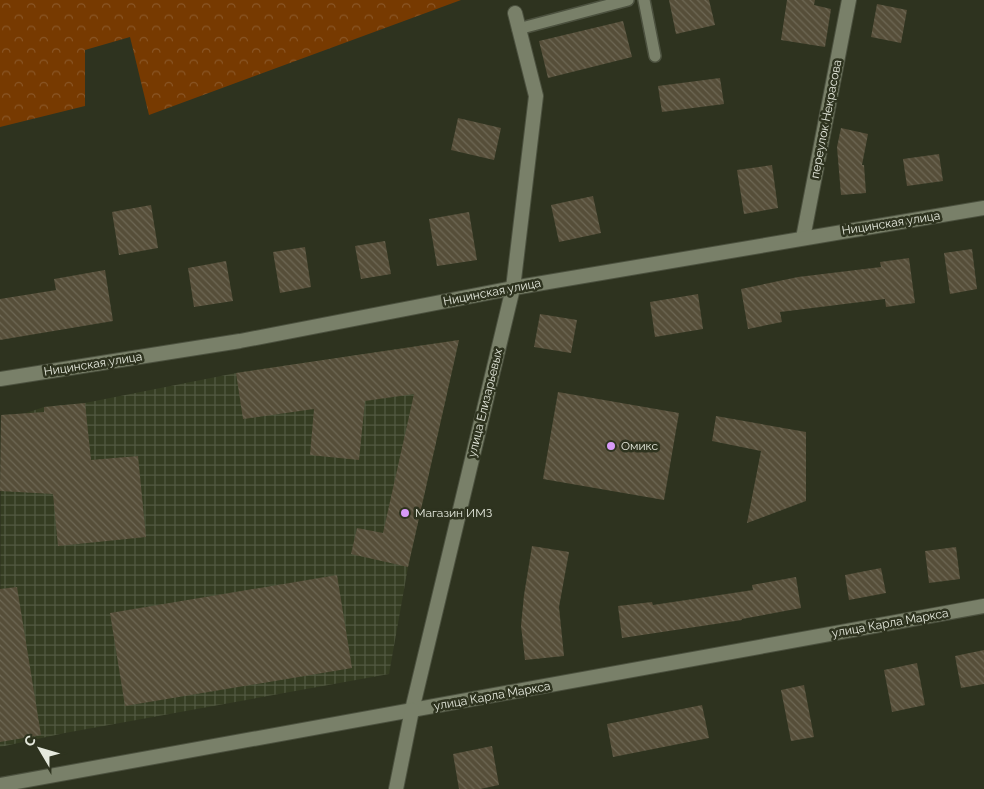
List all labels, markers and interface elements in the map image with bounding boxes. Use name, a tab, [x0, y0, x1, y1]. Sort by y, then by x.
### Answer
street label: переулок Некрасова	[808, 59, 844, 179]
street label: Ницинская улица	[841, 208, 941, 238]
street label: Ницинская улица	[442, 276, 542, 308]
street label: улица Елизарьевых	[465, 347, 505, 459]
street label: Ницинская улица	[43, 349, 143, 379]
place label: Омикс	[621, 439, 658, 453]
marker: Омикс	[605, 440, 617, 452]
place label: Магазин ИМЗ	[415, 506, 493, 520]
marker: Магазин ИМЗ	[399, 507, 411, 519]
street label: улица Карла Маркса	[830, 606, 950, 640]
street label: улица Карла Маркса	[432, 679, 552, 713]
north arrow	[15, 724, 65, 774]
text: С	[20, 732, 39, 750]

